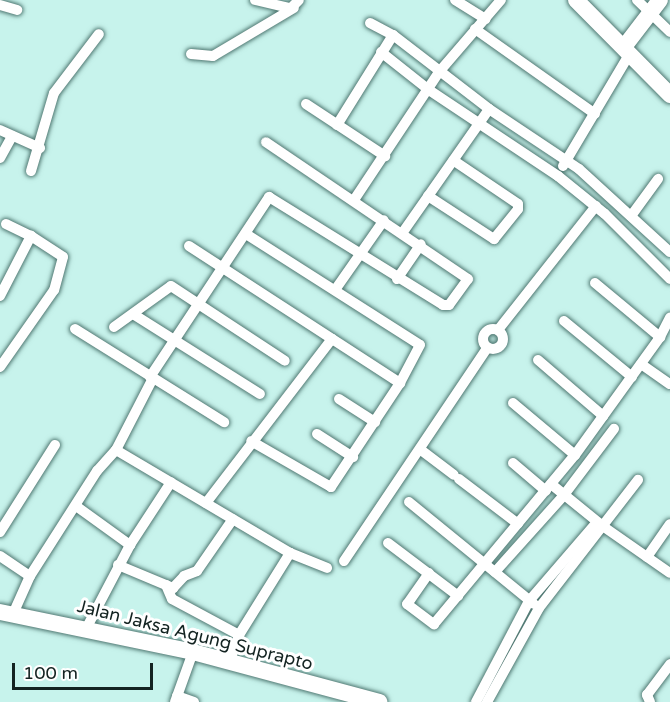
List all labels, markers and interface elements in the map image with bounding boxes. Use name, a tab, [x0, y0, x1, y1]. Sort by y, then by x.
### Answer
street label: Jalan Jaksa Agung Suprapto	[75, 595, 315, 675]
scale bar	[15, 651, 156, 689]
text: 100 m	[23, 662, 78, 684]

